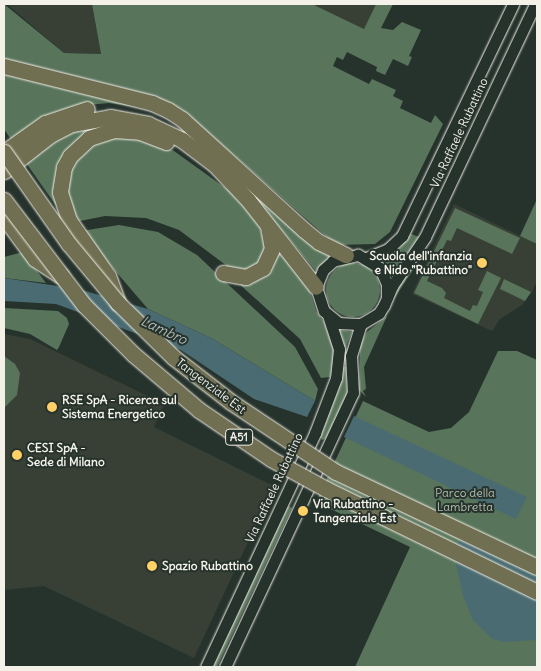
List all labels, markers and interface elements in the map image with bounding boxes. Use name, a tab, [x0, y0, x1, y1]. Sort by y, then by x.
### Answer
street label: Via Raffaele Rubattino	[427, 76, 491, 190]
place label: Scuola dell'infanzia e Nido "Rubattino"	[370, 249, 472, 277]
marker: Scuola dell'infanzia e Nido "Rubattino"	[476, 257, 488, 269]
water label: Lambro	[138, 312, 190, 348]
street label: Tangenziale Est	[173, 355, 249, 417]
place label: RSE SpA - Ricerca sul Sistema Energetico	[62, 393, 177, 421]
marker: RSE SpA - Ricerca sul Sistema Energetico	[46, 401, 58, 413]
road number: A51	[224, 428, 254, 446]
street label: Via Raffaele Rubattino	[242, 431, 306, 545]
place label: CESI SpA - Sede di Milano	[27, 441, 105, 469]
marker: CESI SpA - Sede di Milano	[11, 449, 23, 461]
park label: Parco della Lambretta	[435, 486, 495, 514]
place label: Via Rubattino - Tangenziale Est	[313, 497, 396, 525]
marker: Via Rubattino - Tangenziale Est	[297, 505, 309, 517]
place label: Spazio Rubattino	[162, 559, 253, 573]
marker: Spazio Rubattino	[146, 560, 158, 572]

